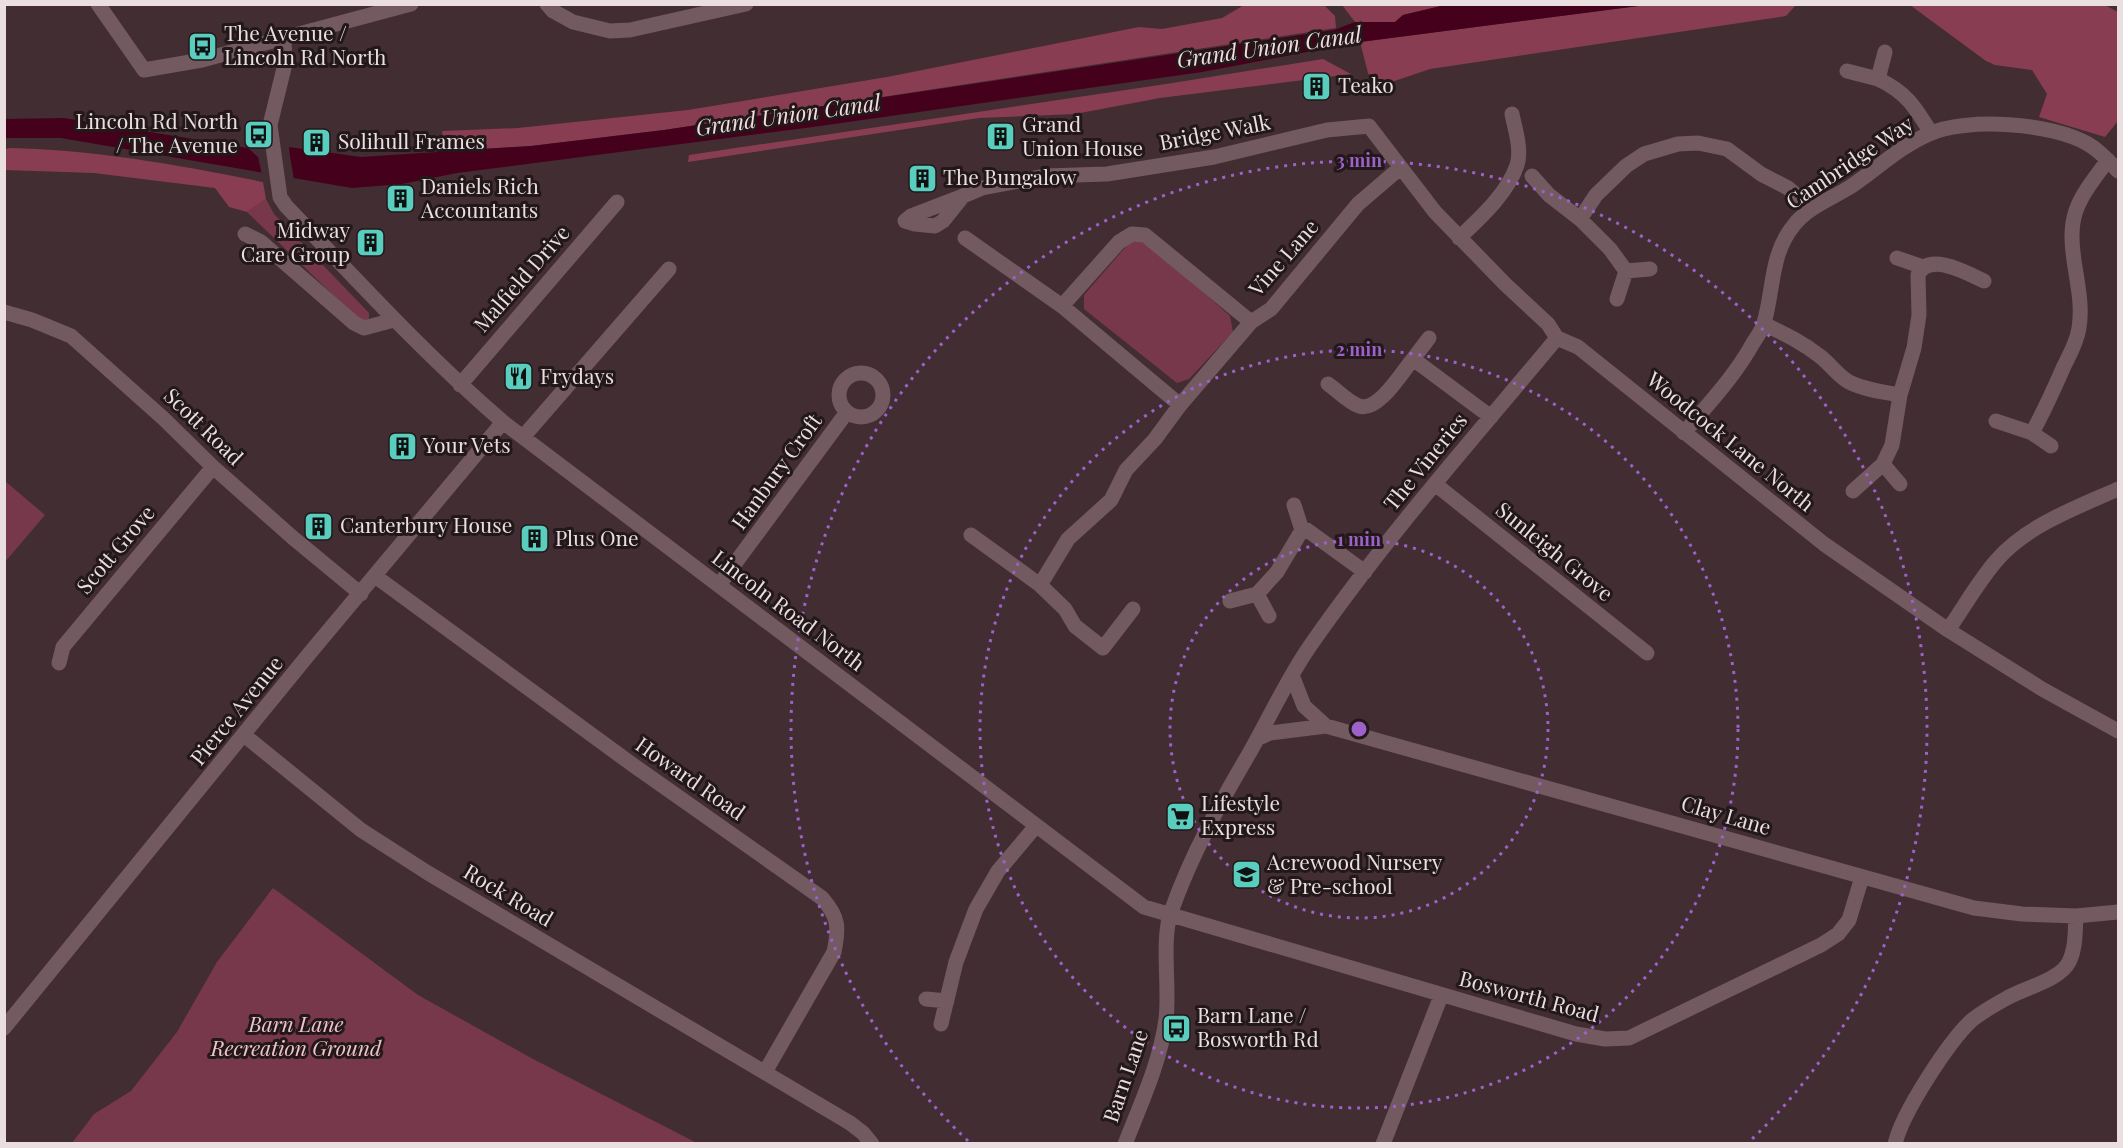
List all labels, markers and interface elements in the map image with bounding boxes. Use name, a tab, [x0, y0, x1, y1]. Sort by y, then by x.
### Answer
place label: The Avenue / Lincoln Rd North	[224, 18, 387, 70]
water label: Grand Union Canal	[1175, 18, 1364, 74]
bus stop icon: The Avenue / Lincoln Rd North	[187, 30, 219, 62]
building icon: Teako	[1301, 70, 1333, 102]
place label: Teako	[1338, 70, 1394, 98]
water label: Grand Union Canal	[694, 86, 883, 142]
place label: Lincoln Rd North / The Avenue	[76, 106, 239, 158]
street label: Bridge Walk	[1157, 106, 1273, 156]
street label: Cambridge Way	[1780, 108, 1918, 214]
place label: Grand Union House	[1022, 109, 1143, 161]
bus stop icon: Lincoln Rd North / The Avenue	[243, 118, 275, 150]
building icon: Grand Union House	[985, 121, 1017, 153]
building icon: Solihull Frames	[301, 126, 333, 158]
place label: Solihull Frames	[338, 126, 485, 154]
text: 3 min	[1336, 148, 1382, 172]
building icon: The Bungalow	[906, 162, 938, 194]
place label: The Bungalow	[943, 162, 1077, 190]
place label: Daniels Rich Accountants	[420, 171, 539, 223]
building icon: Daniels Rich Accountants	[384, 183, 416, 215]
street label: Vine Lane	[1241, 212, 1324, 302]
place label: Midway Care Group	[241, 215, 350, 267]
street label: Malfield Drive	[466, 218, 575, 337]
building icon: Midway Care Group	[355, 227, 387, 259]
text: 2 min	[1336, 337, 1382, 361]
restaurant icon: Frydays	[503, 361, 535, 393]
place label: Frydays	[540, 361, 614, 389]
street label: Woodcock Lane North	[1641, 364, 1821, 517]
street label: Scott Road	[159, 381, 250, 470]
street label: The Vineries	[1376, 406, 1472, 515]
street label: Hanbury Croft	[724, 407, 827, 534]
building icon: Your Vets	[386, 430, 418, 462]
place label: Your Vets	[422, 430, 511, 458]
street label: Sunleigh Grove	[1491, 495, 1620, 606]
street label: Scott Grove	[69, 498, 160, 599]
building icon: Canterbury House	[303, 510, 335, 542]
place label: Canterbury House	[340, 510, 512, 538]
building icon: Plus One	[518, 523, 550, 555]
place label: Plus One	[555, 523, 639, 551]
text: 1 min	[1337, 527, 1381, 551]
street label: Lincoln Road North	[707, 543, 872, 676]
street label: Pierce Avenue	[183, 649, 288, 770]
centre of rings	[1349, 719, 1369, 739]
street label: Howard Road	[631, 729, 751, 825]
place label: Lifestyle Express	[1201, 788, 1280, 840]
street label: Clay Lane	[1678, 788, 1775, 840]
supermarket icon: Lifestyle Express	[1164, 800, 1196, 832]
place label: Acrewood Nursery & Pre-school	[1266, 847, 1443, 899]
street label: Rock Road	[459, 857, 559, 932]
school or university icon: Acrewood Nursery & Pre-school	[1230, 859, 1262, 891]
street label: Bosworth Road	[1457, 963, 1602, 1027]
place label: Barn Lane / Bosworth Rd	[1197, 1000, 1319, 1052]
park label: Barn Lane Recreation Ground	[210, 1009, 382, 1061]
bus stop icon: Barn Lane / Bosworth Rd	[1160, 1012, 1192, 1044]
street label: Barn Lane	[1095, 1025, 1153, 1126]

